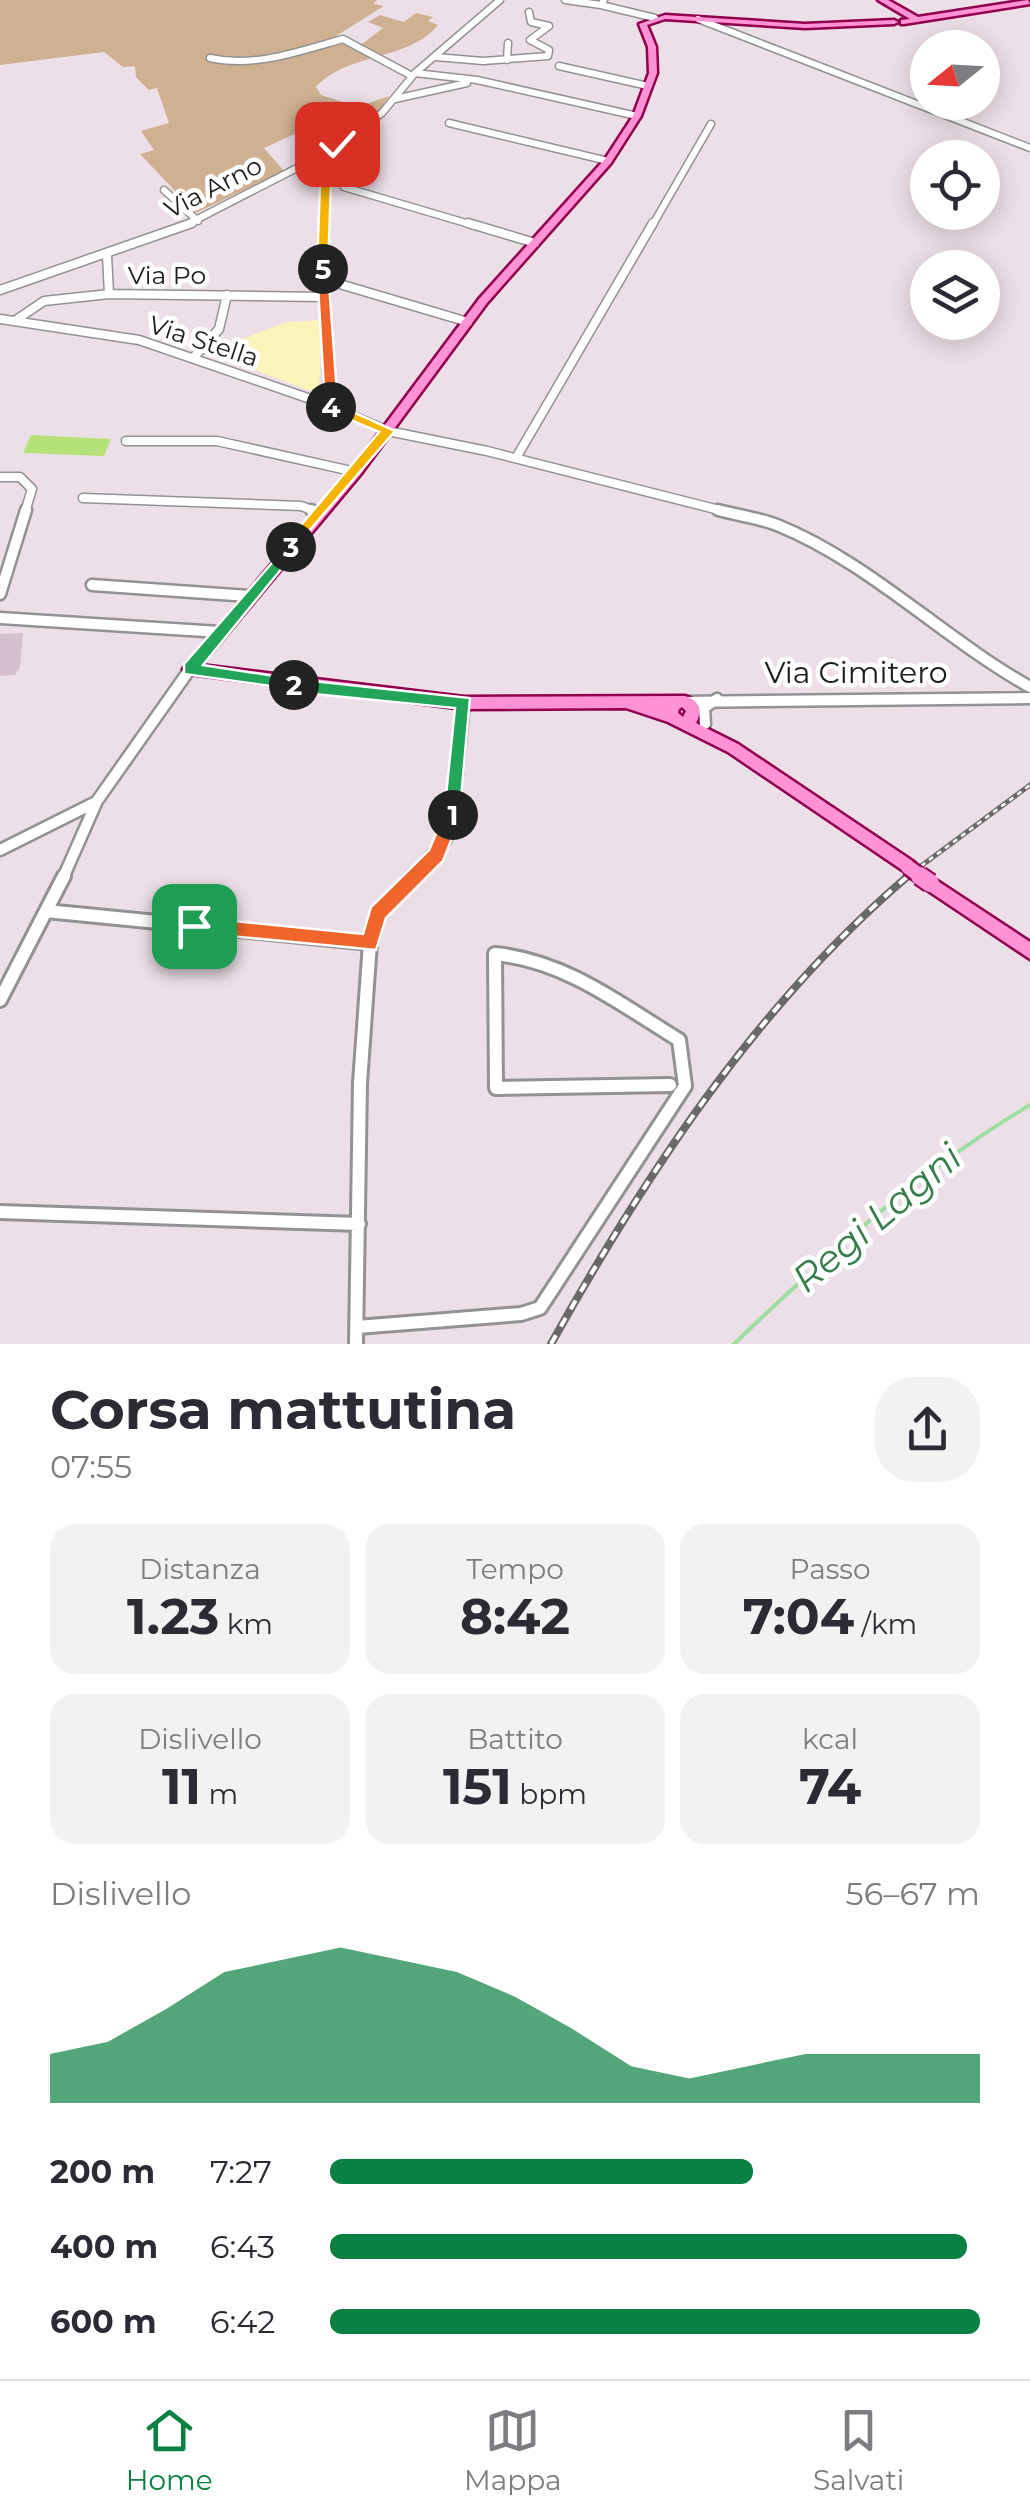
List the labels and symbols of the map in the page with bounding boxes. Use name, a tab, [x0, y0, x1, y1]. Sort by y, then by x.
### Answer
north arrow	[910, 30, 1000, 120]
pin	[295, 102, 380, 187]
street label: Via Arno	[159, 150, 267, 224]
pin: 5	[298, 244, 348, 294]
street label: Via Po	[128, 260, 206, 290]
street label: Via Stella	[145, 309, 263, 373]
pin: 4	[306, 382, 356, 432]
pin: 3	[266, 522, 316, 572]
street label: Via Cimitero	[764, 654, 948, 691]
pin: 2	[269, 660, 319, 710]
pin: 1	[428, 790, 478, 840]
pin	[152, 884, 237, 969]
water label: Regi Lagni	[783, 1133, 971, 1302]

